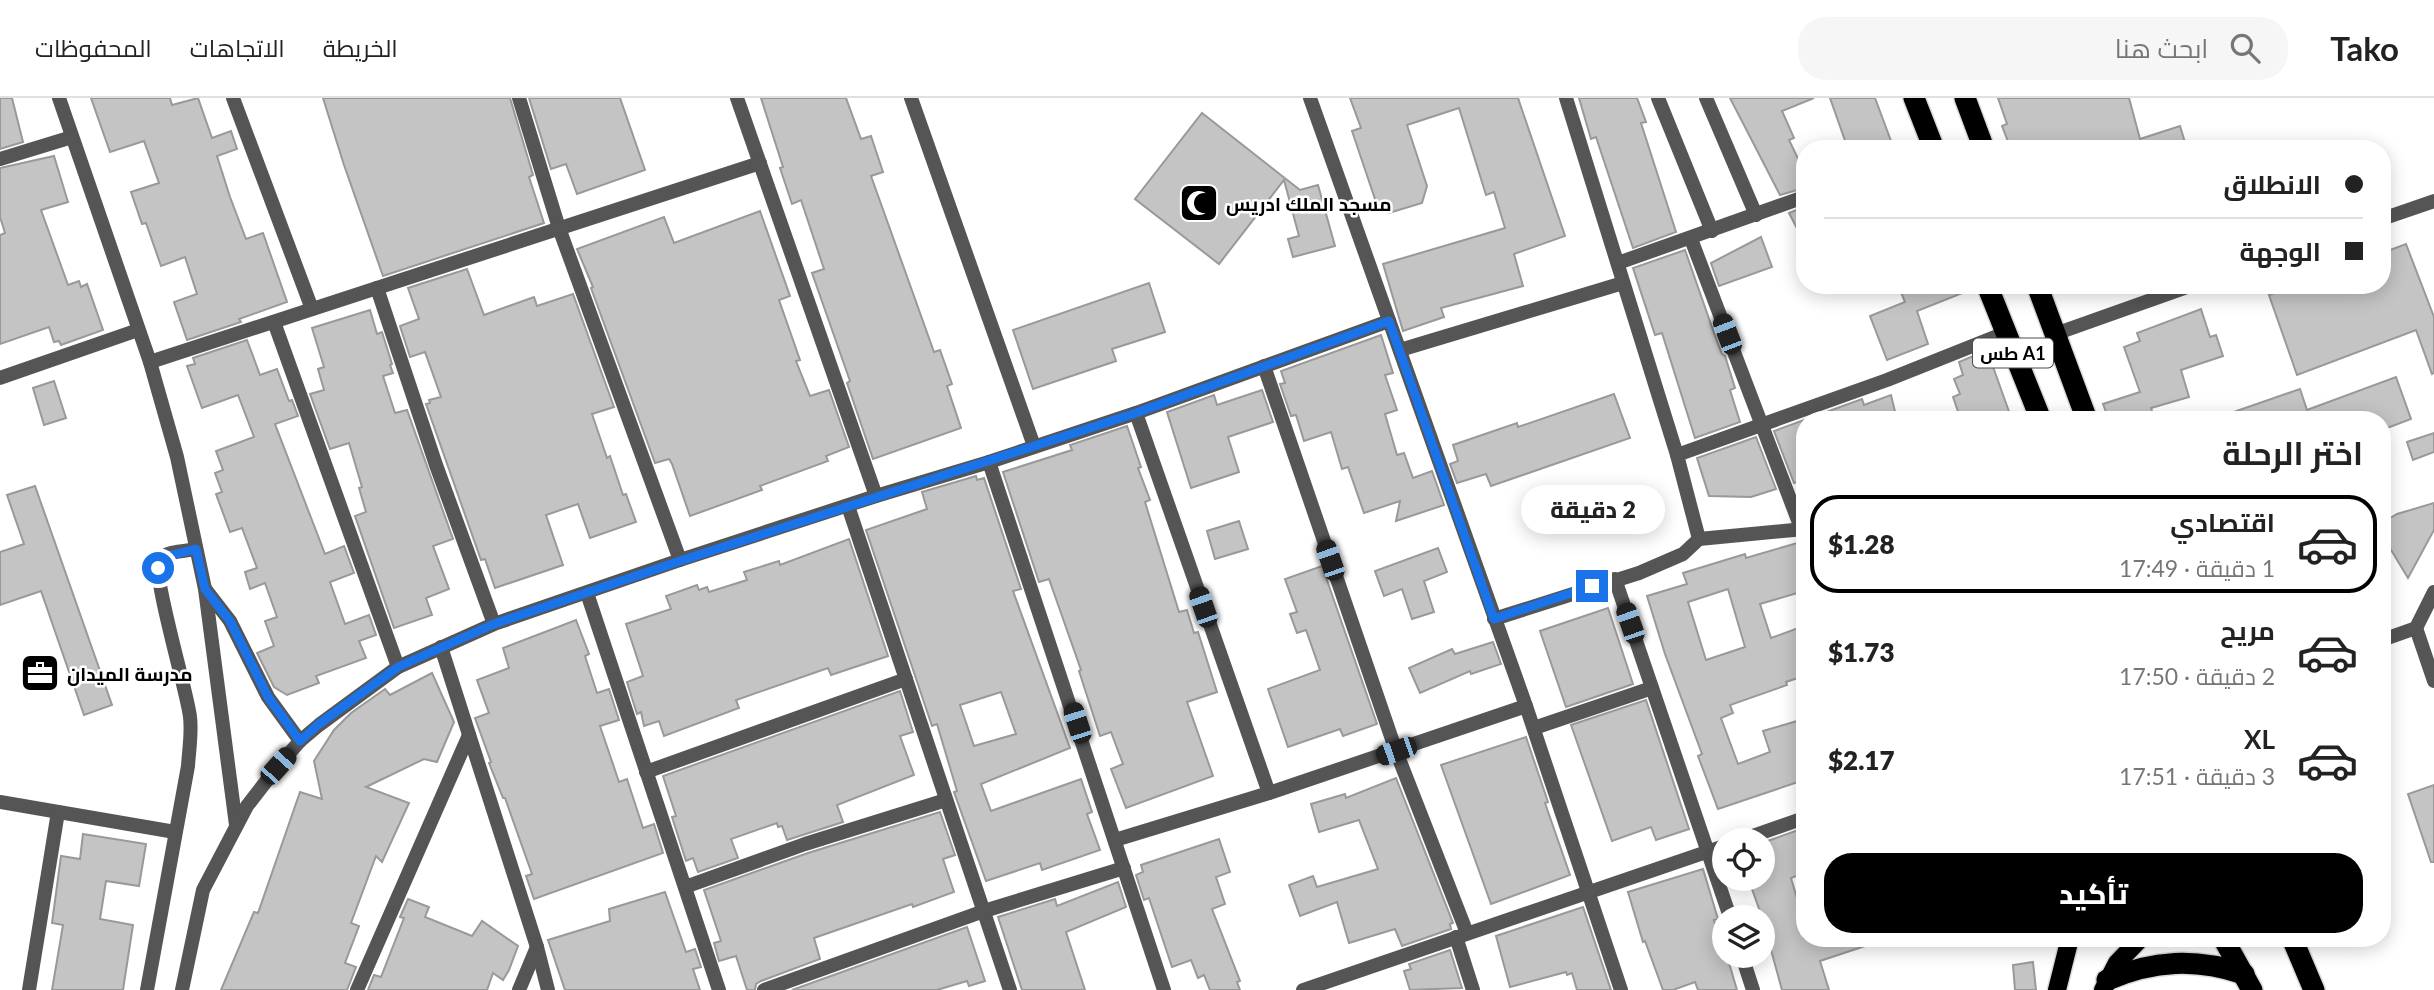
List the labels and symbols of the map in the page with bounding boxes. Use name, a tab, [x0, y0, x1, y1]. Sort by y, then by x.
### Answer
mosque icon: مسجد الملك ادريس	[1178, 182, 1220, 224]
place label: مسجد الملك ادريس	[1226, 192, 1392, 216]
car	[1710, 311, 1745, 357]
road number: طس A1	[1973, 339, 2053, 368]
callout: 2 دقيقة	[1520, 484, 1664, 533]
car	[1314, 537, 1347, 583]
route start	[142, 552, 174, 584]
route end	[1576, 570, 1608, 602]
car	[1187, 584, 1220, 630]
car	[1614, 600, 1647, 646]
office icon: مدرسة الميدان	[19, 652, 61, 694]
place label: مدرسة الميدان	[67, 662, 193, 686]
car	[1061, 700, 1094, 746]
car	[1373, 734, 1420, 768]
car	[257, 743, 300, 789]

